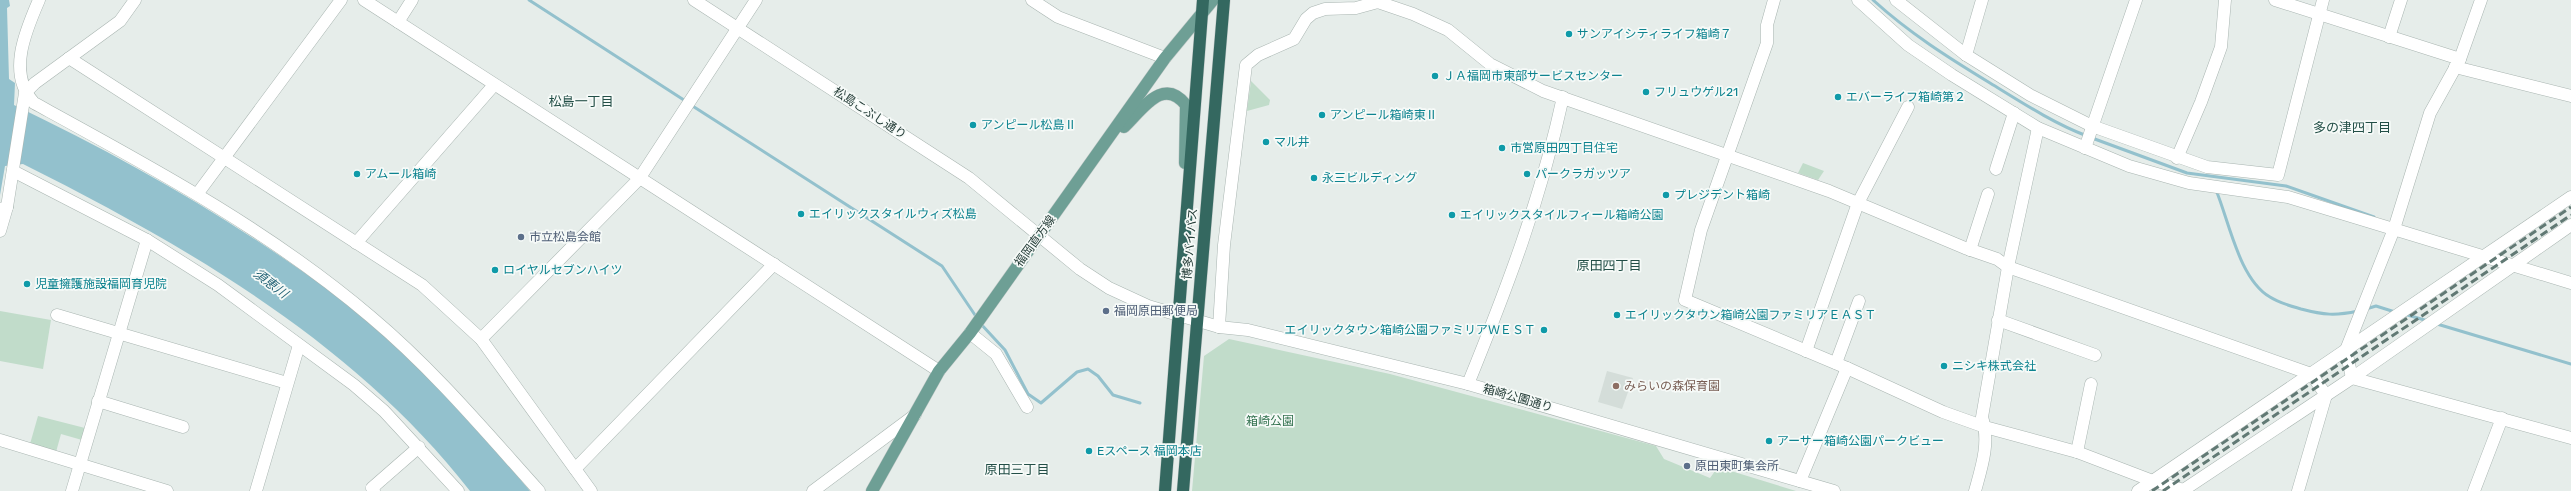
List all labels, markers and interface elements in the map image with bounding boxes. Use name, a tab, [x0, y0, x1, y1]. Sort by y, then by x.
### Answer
place label: サンアイシティライフ箱崎７	[1577, 27, 1732, 41]
marker: サンアイシティライフ箱崎７	[1564, 29, 1574, 39]
place label: ＪＡ福岡市東部サービスセンター	[1443, 69, 1623, 83]
marker: ＪＡ福岡市東部サービスセンター	[1430, 71, 1440, 81]
street label: 松島こぶし通り	[831, 84, 909, 142]
place label: フリュウゲル21	[1654, 85, 1738, 99]
marker: フリュウゲル21	[1641, 87, 1651, 97]
place label: エバーライフ箱崎第２	[1846, 90, 1966, 104]
marker: エバーライフ箱崎第２	[1833, 92, 1843, 102]
district label: 松島一丁目	[548, 94, 614, 109]
place label: アンピール箱崎東Ⅱ	[1330, 108, 1438, 122]
marker: アンピール箱崎東Ⅱ	[1317, 110, 1327, 120]
place label: アンピール松島Ⅱ	[981, 118, 1077, 132]
marker: アンピール松島Ⅱ	[968, 120, 978, 130]
district label: 多の津四丁目	[2313, 120, 2391, 135]
place label: マル井	[1274, 135, 1310, 149]
marker: マル井	[1261, 137, 1271, 147]
place label: 市営原田四丁目住宅	[1510, 141, 1618, 155]
marker: 市営原田四丁目住宅	[1497, 143, 1507, 153]
place label: アムール箱崎	[365, 167, 436, 181]
place label: パークラガッツア	[1535, 167, 1631, 181]
marker: アムール箱崎	[352, 169, 362, 179]
marker: パークラガッツア	[1522, 169, 1532, 179]
place label: 永三ビルディング	[1322, 171, 1417, 185]
marker: 永三ビルディング	[1309, 173, 1319, 183]
place label: プレジデント箱崎	[1674, 188, 1770, 202]
marker: プレジデント箱崎	[1661, 190, 1671, 200]
place label: エイリックスタイルウィズ松島	[809, 207, 977, 221]
street label: 博多バイパス	[1180, 208, 1200, 280]
place label: エイリックスタイルフィール箱崎公園	[1460, 208, 1663, 222]
marker: エイリックスタイルウィズ松島	[796, 209, 806, 219]
marker: エイリックスタイルフィール箱崎公園	[1447, 210, 1457, 220]
street label: 福岡直方線	[1012, 213, 1058, 269]
place label: 市立松島会館	[529, 230, 601, 244]
marker: 市立松島会館	[516, 232, 526, 242]
district label: 原田四丁目	[1576, 258, 1642, 273]
place label: ロイヤルセブンハイツ	[503, 263, 622, 277]
marker: ロイヤルセブンハイツ	[490, 265, 500, 275]
water label: 須恵川	[251, 266, 292, 302]
place label: 児童擁護施設福岡育児院	[35, 277, 167, 291]
marker: 児童擁護施設福岡育児院	[22, 279, 32, 289]
place label: 福岡原田郵便局	[1114, 304, 1198, 318]
marker: 福岡原田郵便局	[1101, 306, 1111, 316]
place label: エイリックタウン箱崎公園ファミリアＥＡＳＴ	[1625, 308, 1877, 322]
marker: エイリックタウン箱崎公園ファミリアＥＡＳＴ	[1612, 310, 1622, 320]
place label: エイリックタウン箱崎公園ファミリアＷＥＳＴ	[1284, 323, 1536, 337]
marker: エイリックタウン箱崎公園ファミリアＷＥＳＴ	[1539, 325, 1549, 335]
place label: ニシキ株式会社	[1952, 359, 2036, 373]
marker: ニシキ株式会社	[1939, 361, 1949, 371]
place label: みらいの森保育園	[1624, 379, 1720, 393]
street label: 箱崎公園通り	[1481, 381, 1555, 415]
marker: みらいの森保育園	[1611, 381, 1621, 391]
park label: 箱崎公園	[1246, 414, 1294, 428]
place label: アーサー箱崎公園パークビュー	[1777, 434, 1944, 448]
marker: アーサー箱崎公園パークビュー	[1764, 436, 1774, 446]
place label: Eスペース 福岡本店	[1097, 444, 1202, 458]
marker: Eスペース 福岡本店	[1084, 446, 1094, 456]
place label: 原田東町集会所	[1695, 459, 1779, 473]
marker: 原田東町集会所	[1682, 461, 1692, 471]
district label: 原田三丁目	[984, 462, 1050, 477]

